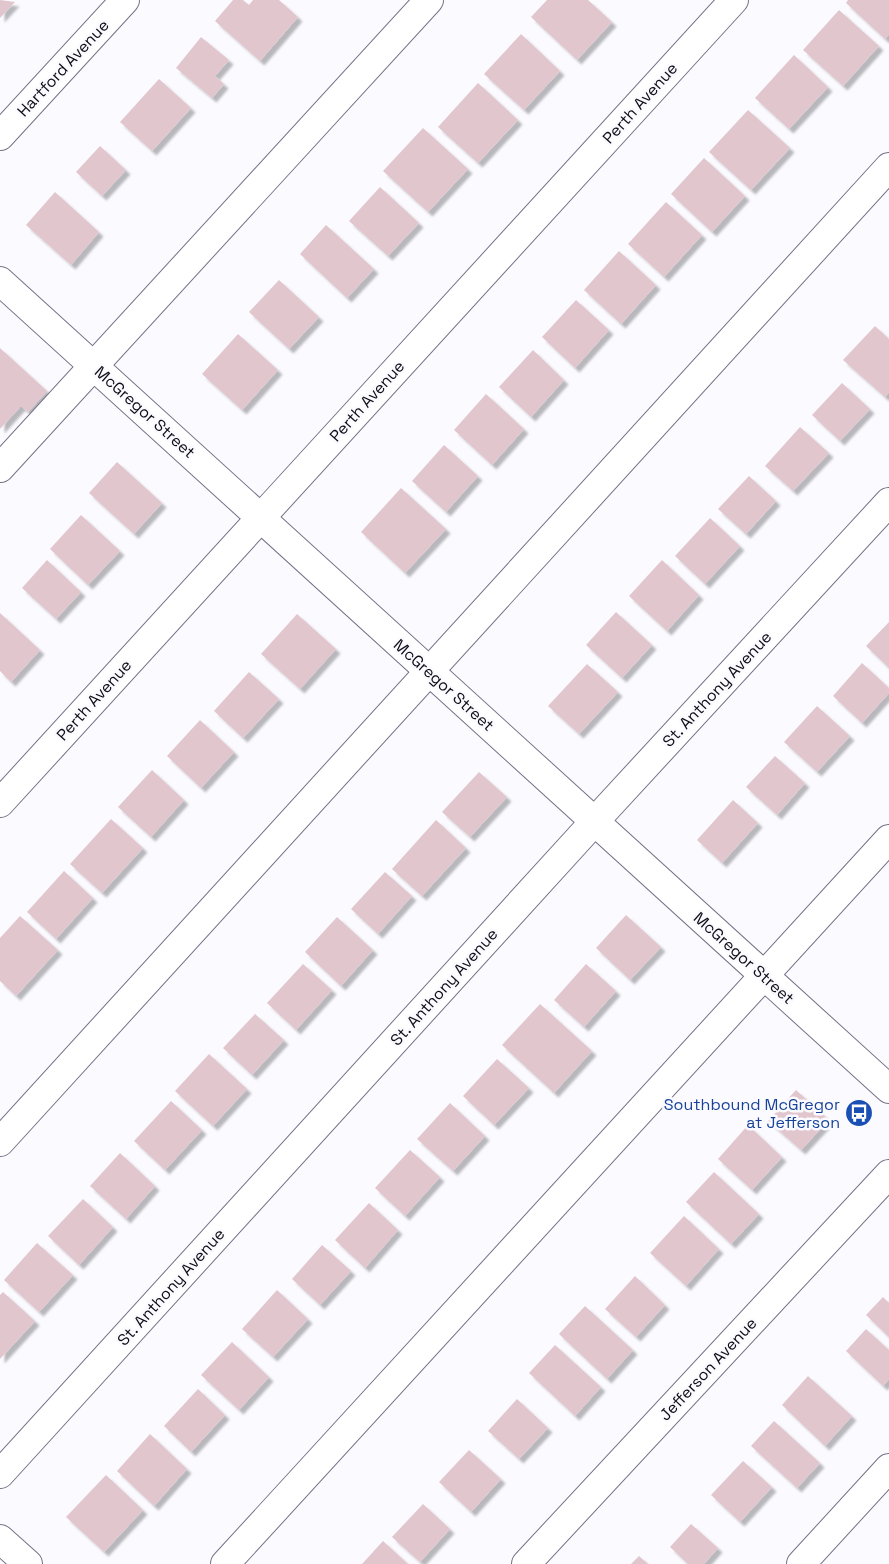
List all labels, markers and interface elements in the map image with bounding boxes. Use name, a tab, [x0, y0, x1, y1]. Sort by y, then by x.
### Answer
street label: Hartford Avenue	[12, 15, 114, 121]
street label: Perth Avenue	[598, 58, 682, 148]
street label: Perth Avenue	[325, 356, 409, 446]
street label: McGregor Street	[90, 361, 200, 463]
street label: St. Anthony Avenue	[658, 627, 776, 751]
street label: McGregor Street	[389, 634, 499, 736]
street label: Perth Avenue	[52, 655, 136, 745]
street label: McGregor Street	[689, 907, 799, 1009]
street label: St. Anthony Avenue	[386, 924, 502, 1050]
place label: Southbound McGregor at Jefferson	[664, 1094, 840, 1133]
bus stop icon: Southbound McGregor at Jefferson	[844, 1098, 874, 1128]
street label: St. Anthony Avenue	[113, 1224, 229, 1350]
street label: Jefferson Avenue	[655, 1313, 761, 1425]

